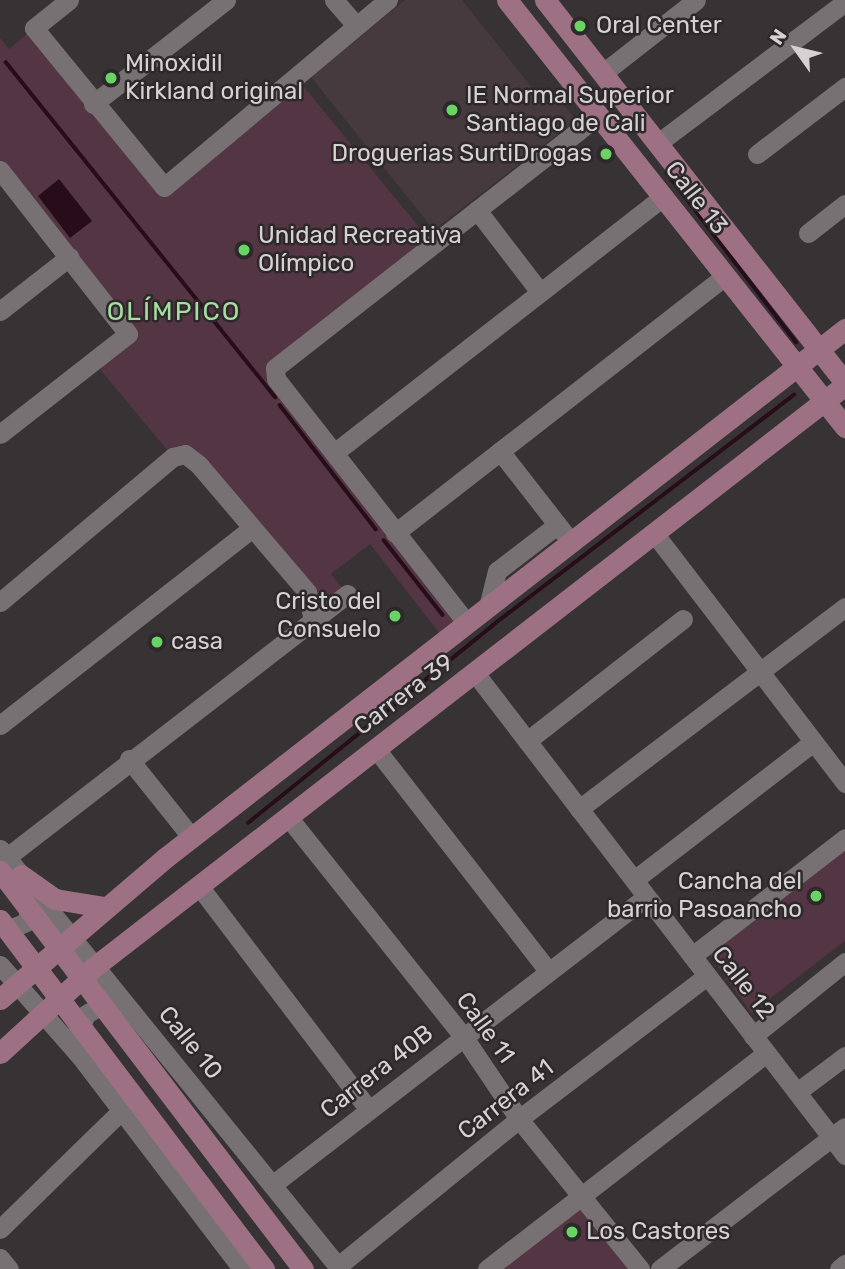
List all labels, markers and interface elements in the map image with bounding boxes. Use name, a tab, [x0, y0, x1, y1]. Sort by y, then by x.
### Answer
place label: Oral Center	[596, 12, 722, 40]
north arrow	[761, 14, 831, 84]
marker: Oral Center	[570, 16, 590, 36]
text: N	[765, 25, 792, 49]
place label: Minoxidil Kirkland original	[125, 50, 303, 106]
marker: Minoxidil Kirkland original	[103, 70, 119, 86]
place label: IE Normal Superior Santiago de Cali	[466, 82, 674, 138]
marker: IE Normal Superior Santiago de Cali	[444, 102, 460, 118]
place label: Droguerias SurtiDrogas	[332, 140, 592, 168]
marker: Droguerias SurtiDrogas	[598, 146, 614, 162]
street label: Calle 13	[659, 156, 733, 240]
place label: Unidad Recreativa Olímpico	[258, 222, 462, 278]
marker: Unidad Recreativa Olímpico	[236, 242, 252, 258]
district label: OLÍMPICO	[108, 296, 240, 328]
place label: Cristo del Consuelo	[275, 588, 381, 644]
marker: Cristo del Consuelo	[387, 608, 403, 624]
place label: casa	[171, 628, 223, 656]
marker: casa	[149, 634, 165, 650]
street label: Carrera 39	[348, 648, 460, 742]
place label: Cancha del barrio Pasoancho	[607, 868, 802, 924]
marker: Cancha del barrio Pasoancho	[808, 888, 824, 904]
street label: Calle 12	[706, 941, 780, 1025]
street label: Calle 11	[450, 987, 520, 1069]
street label: Calle 10	[152, 1001, 228, 1085]
street label: Carrera 40B	[315, 1019, 439, 1125]
street label: Carrera 41	[452, 1054, 560, 1146]
place label: Los Castores	[586, 1218, 730, 1246]
marker: Los Castores	[564, 1224, 580, 1240]

